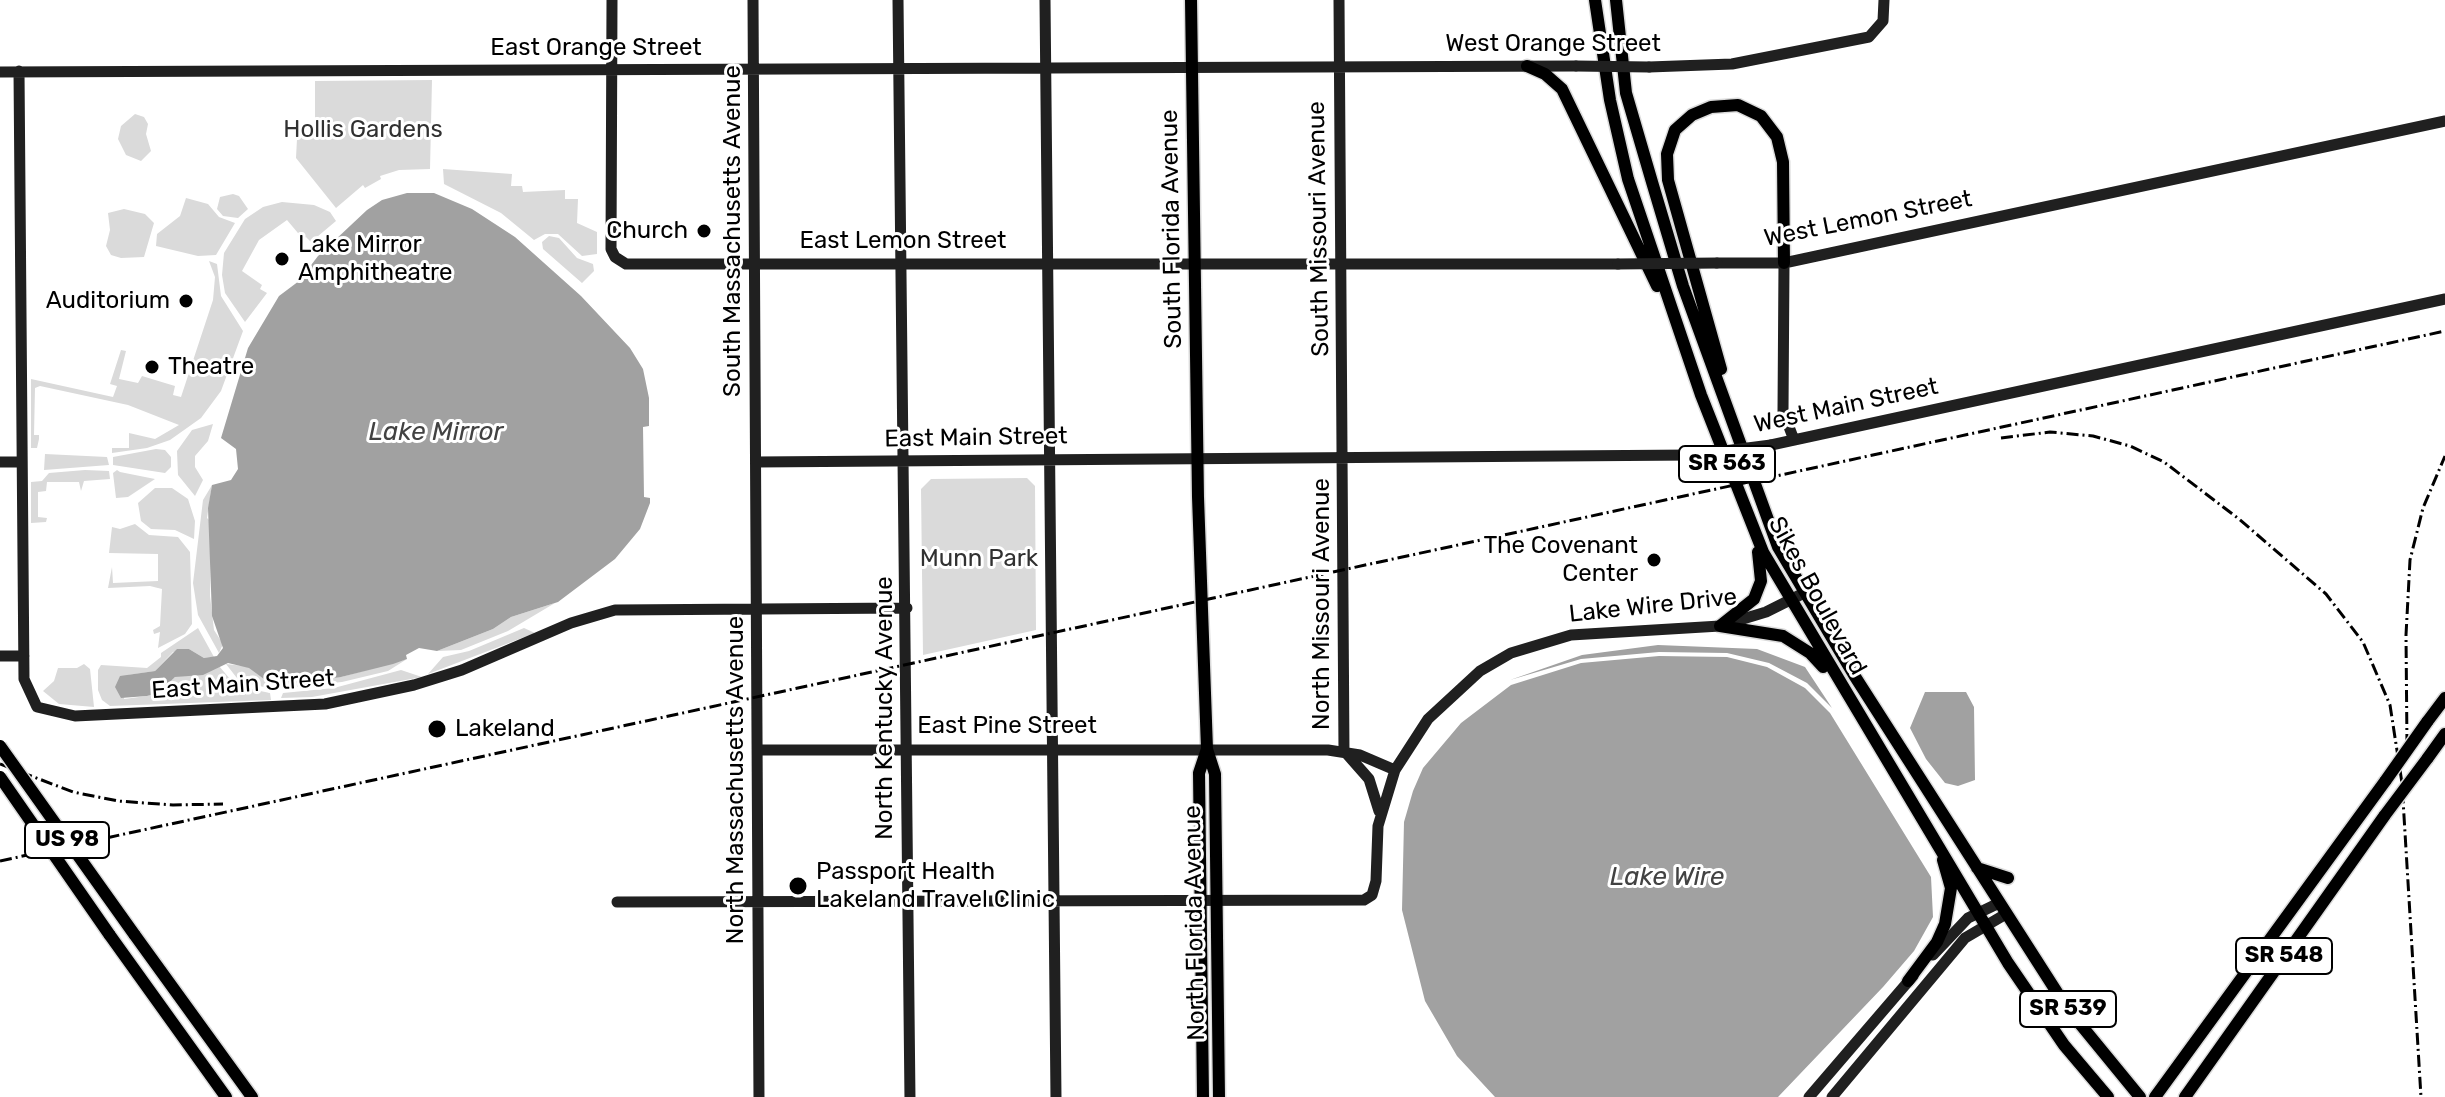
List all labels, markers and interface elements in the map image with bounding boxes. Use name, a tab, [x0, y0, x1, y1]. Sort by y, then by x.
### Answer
street label: West Orange Street	[1445, 30, 1661, 58]
street label: East Orange Street	[490, 34, 702, 62]
street label: South Massachusetts Avenue	[719, 65, 747, 397]
street label: South Missouri Avenue	[1302, 101, 1336, 357]
street label: South Florida Avenue	[1156, 109, 1188, 349]
park label: Hollis Gardens	[283, 116, 443, 144]
street label: West Lemon Street	[1762, 185, 1974, 253]
place label: Church	[606, 217, 688, 245]
marker: Church	[695, 222, 713, 240]
street label: East Lemon Street	[800, 227, 1006, 255]
place label: Lake Mirror Amphitheatre	[298, 231, 452, 287]
marker: Lake Mirror Amphitheatre	[273, 250, 291, 268]
place label: Auditorium	[46, 287, 170, 315]
marker: Auditorium	[177, 292, 195, 310]
place label: Theatre	[168, 353, 254, 381]
marker: Theatre	[143, 358, 161, 376]
street label: West Main Street	[1751, 372, 1941, 440]
water label: Lake Mirror	[369, 416, 503, 448]
street label: East Main Street	[884, 422, 1068, 454]
road number: SR 563	[1679, 446, 1775, 482]
street label: North Missouri Avenue	[1308, 478, 1336, 730]
street label: Sikes Boulevard	[1762, 512, 1872, 680]
place label: The Covenant Center	[1484, 532, 1638, 588]
park label: Munn Park	[920, 545, 1038, 573]
marker: The Covenant Center	[1645, 551, 1663, 569]
street label: North Kentucky Avenue	[871, 576, 899, 840]
street label: Lake Wire Drive	[1568, 583, 1738, 629]
street label: North Massachusetts Avenue	[722, 616, 750, 944]
street label: East Main Street	[151, 664, 335, 706]
street label: East Pine Street	[917, 712, 1097, 740]
place label: Lakeland	[455, 715, 555, 743]
marker: Lakeland	[426, 718, 448, 740]
street label: North Florida Avenue	[1179, 805, 1211, 1041]
road number: US 98	[25, 822, 109, 858]
place label: Passport Health Lakeland Travel Clinic	[816, 858, 1055, 914]
water label: Lake Wire	[1610, 861, 1724, 893]
marker: Passport Health Lakeland Travel Clinic	[787, 875, 809, 897]
road number: SR 548	[2236, 938, 2332, 974]
road number: SR 539	[2020, 991, 2116, 1027]

